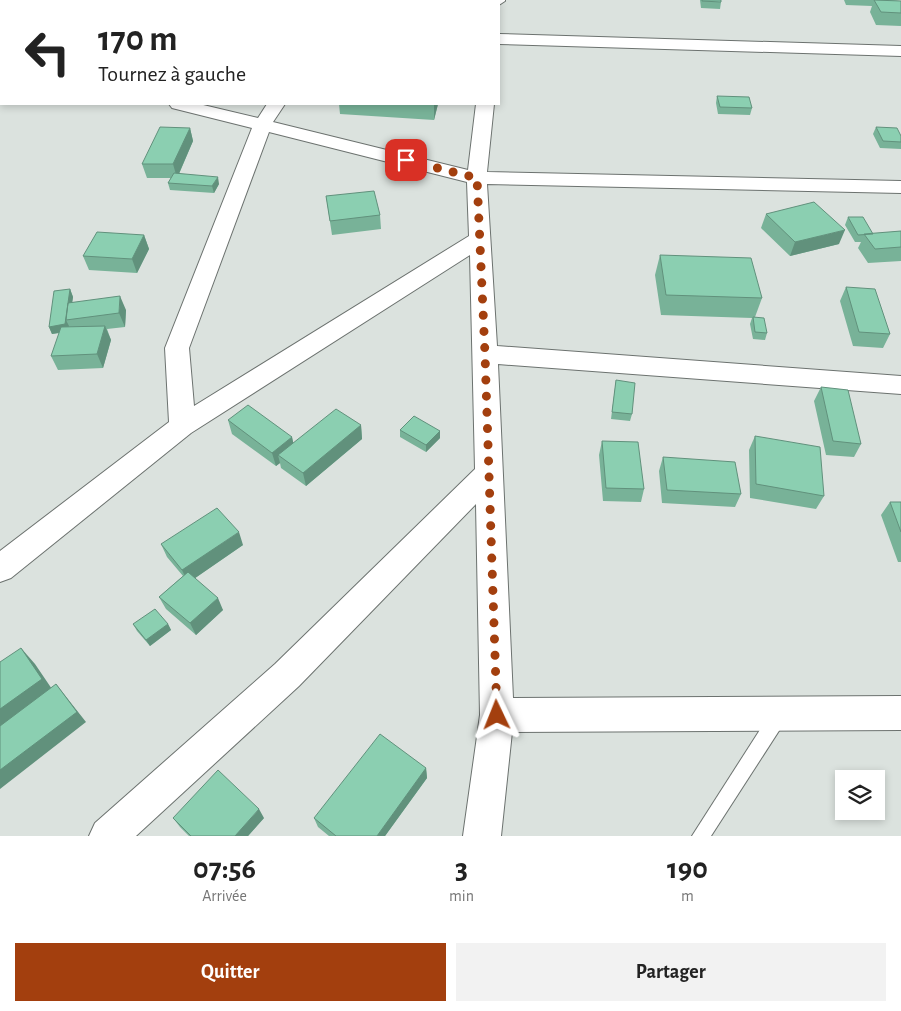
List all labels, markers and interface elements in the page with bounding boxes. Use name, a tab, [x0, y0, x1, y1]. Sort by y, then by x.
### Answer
icon: left	[15, 20, 80, 85]
text: 170 m	[98, 22, 178, 57]
text: Tournez à gauche	[98, 63, 246, 85]
pin	[385, 139, 427, 181]
icon: arrive	[392, 146, 420, 174]
position arrow	[470, 688, 522, 740]
map controls	[835, 770, 885, 820]
button: layers	[835, 770, 885, 820]
text: 07:56	[193, 854, 256, 884]
text: 3	[455, 854, 468, 884]
text: 190	[667, 854, 708, 884]
text: Arrivée	[202, 888, 247, 904]
text: min	[449, 888, 474, 904]
text: m	[681, 888, 694, 904]
button: Quitter	[15, 943, 446, 1001]
button: Partager	[456, 943, 886, 1001]

